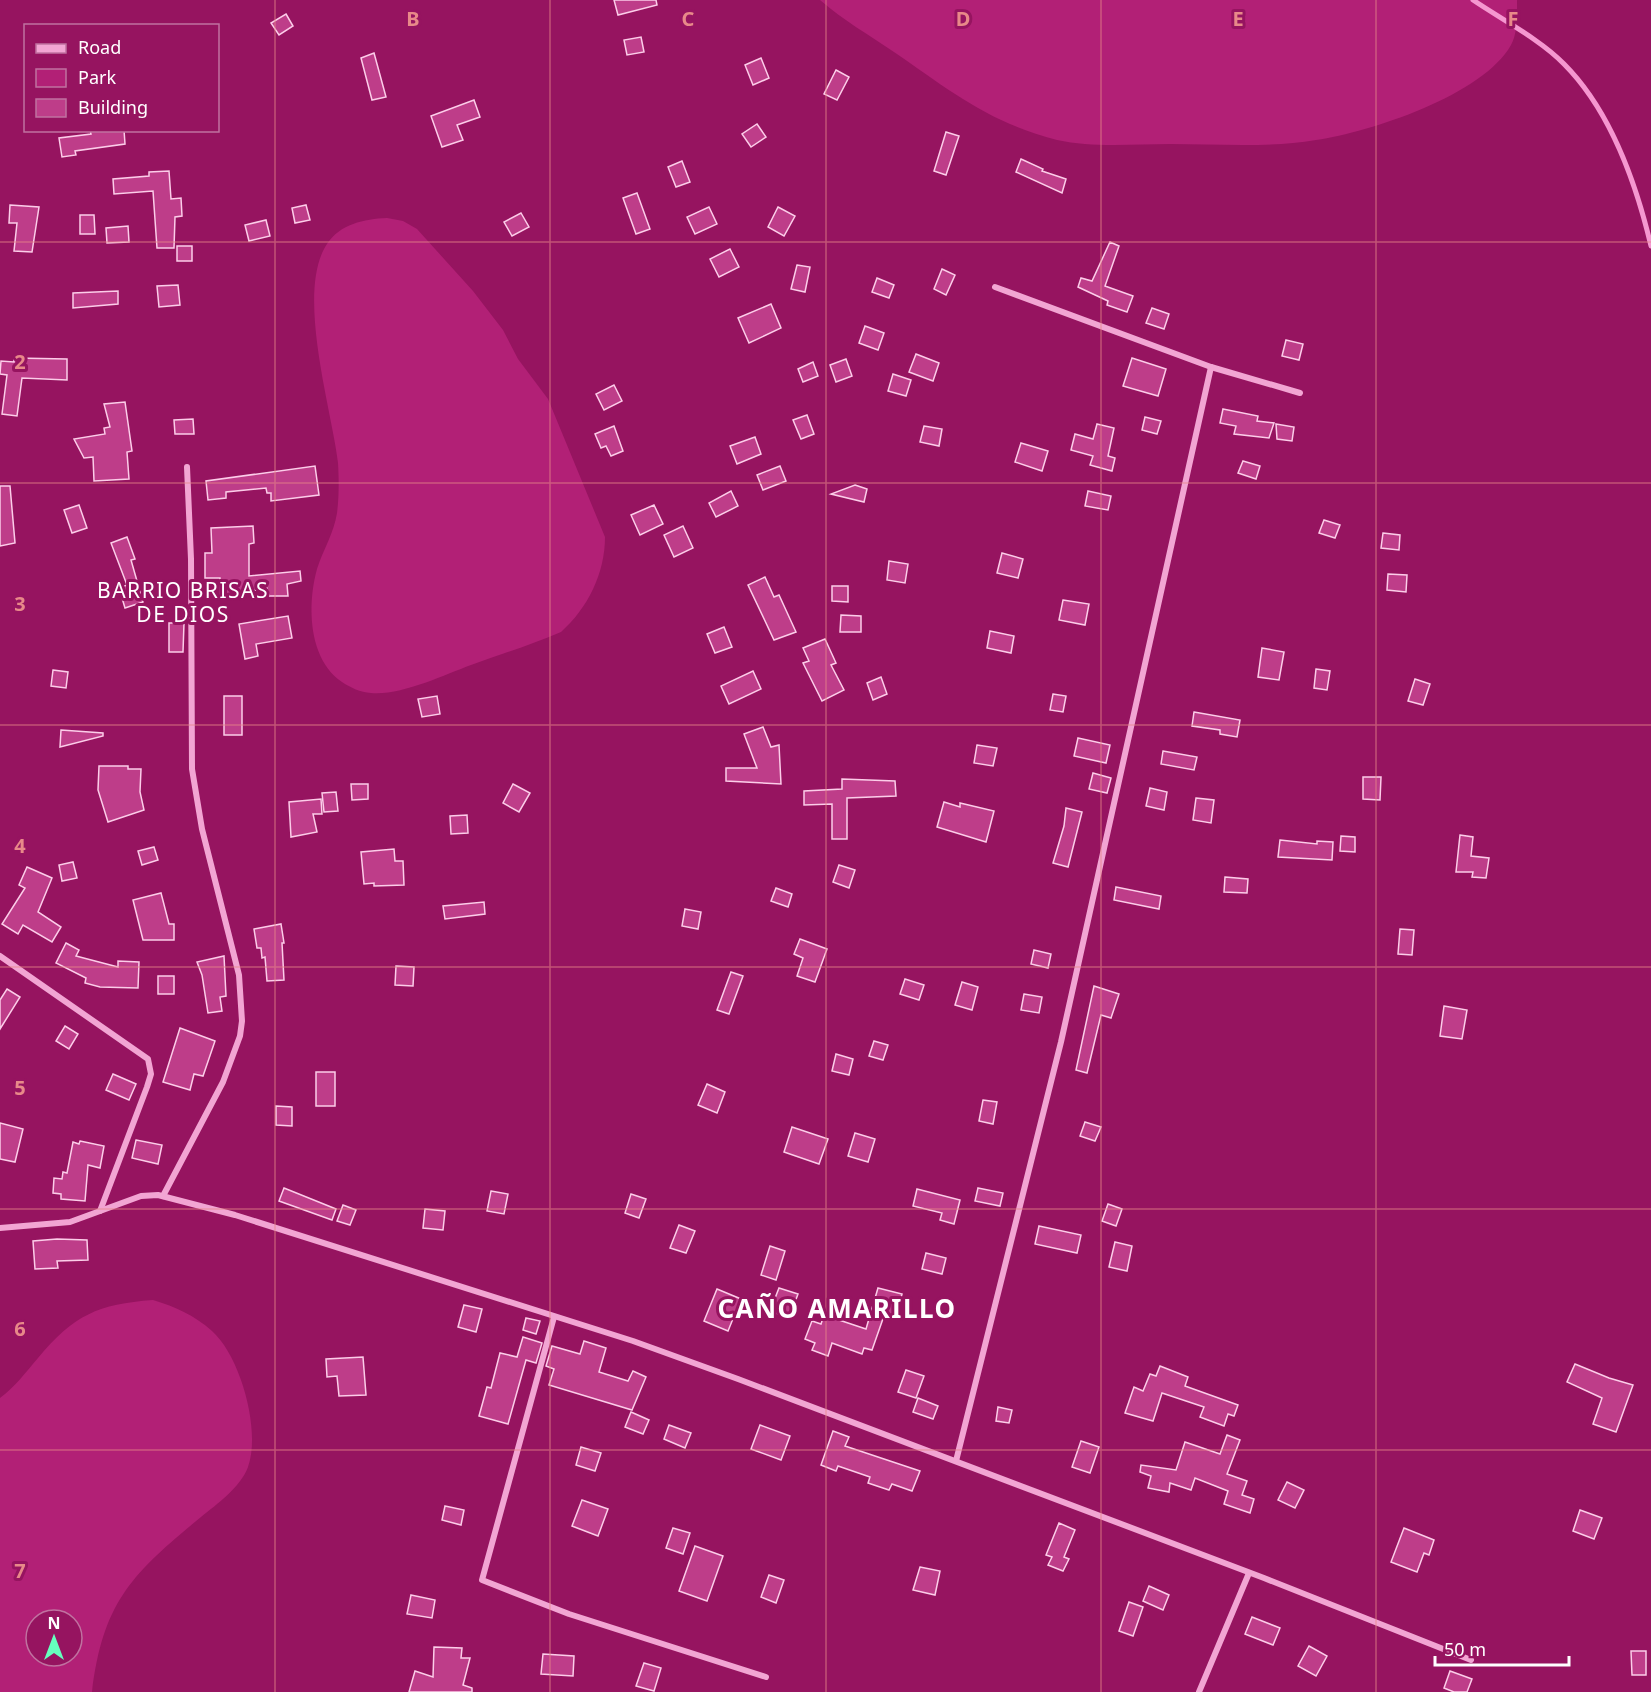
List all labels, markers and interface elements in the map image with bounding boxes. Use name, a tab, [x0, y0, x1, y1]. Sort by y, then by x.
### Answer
text: B	[406, 5, 420, 32]
text: C	[682, 5, 695, 32]
text: D	[956, 5, 970, 32]
text: E	[1232, 5, 1244, 32]
text: F	[1508, 5, 1518, 32]
legend	[24, 24, 219, 132]
text: Road	[78, 35, 121, 59]
text: Park	[78, 65, 116, 89]
text: Building	[78, 95, 148, 119]
text: 2	[14, 348, 26, 375]
district label: BARRIO BRISAS DE DIOS	[97, 576, 269, 628]
text: 3	[14, 590, 26, 617]
text: 4	[14, 832, 26, 859]
text: 5	[14, 1074, 26, 1101]
district label: CAÑO AMARILLO	[717, 1290, 957, 1326]
text: 6	[14, 1315, 26, 1342]
text: 7	[14, 1557, 26, 1584]
north arrow	[24, 1608, 84, 1668]
text: N	[47, 1612, 61, 1634]
scale bar	[1435, 1629, 1568, 1667]
text: 50 m	[1444, 1637, 1486, 1661]

